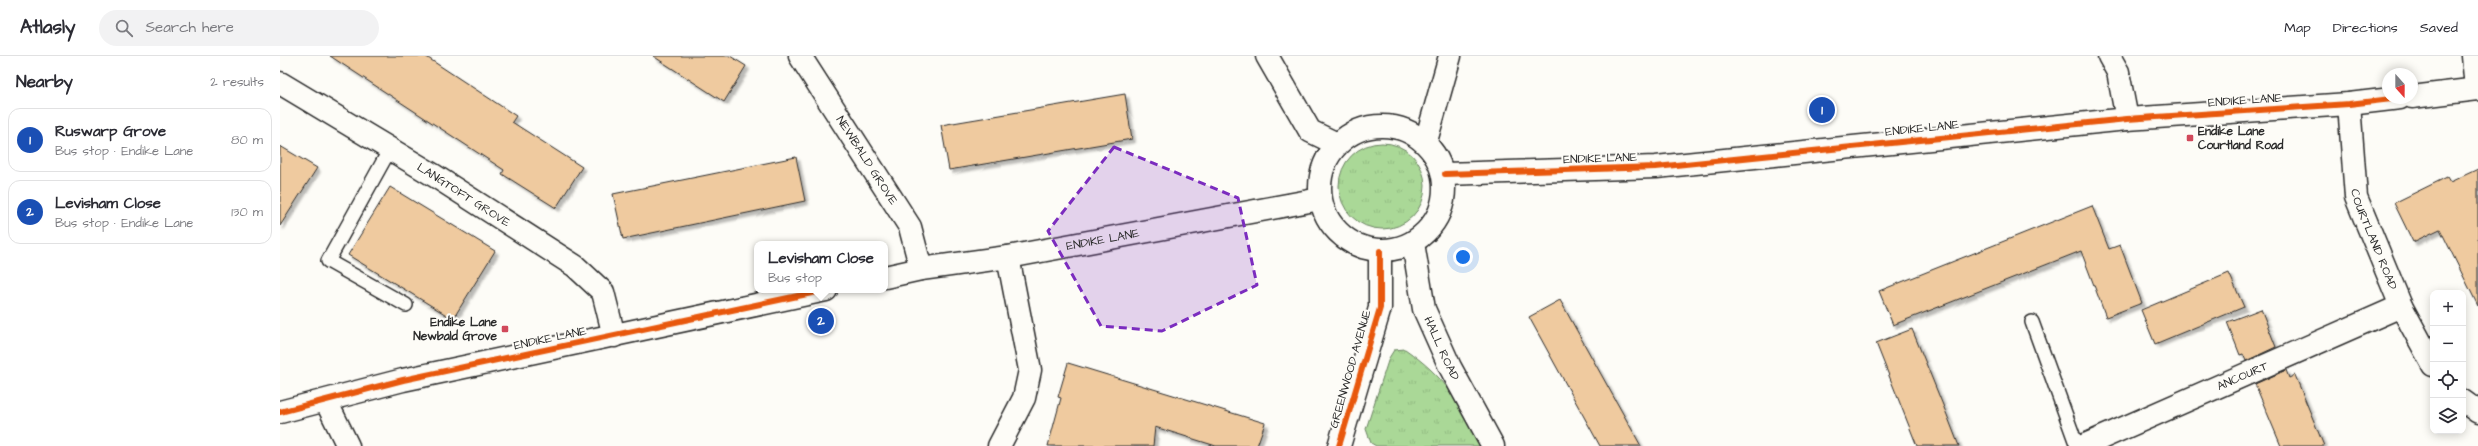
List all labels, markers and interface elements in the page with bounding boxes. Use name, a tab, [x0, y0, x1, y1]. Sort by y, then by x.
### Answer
search box	[99, 10, 379, 46]
text: Atlasly	[20, 14, 75, 41]
icon: search	[113, 17, 135, 39]
text: Search here	[145, 17, 234, 38]
text: Map	[2284, 18, 2311, 38]
text: Directions	[2333, 18, 2398, 38]
text: Saved	[2420, 18, 2458, 38]
north arrow	[2382, 68, 2418, 104]
text: Nearby	[16, 70, 73, 94]
text: 2 results	[210, 73, 264, 91]
street label: ENDIKE LANE	[2208, 89, 2283, 112]
pin: 1	[1809, 95, 1835, 125]
street label: NEWBALD GROVE	[832, 113, 902, 208]
street label: ENDIKE LANE	[1884, 116, 1960, 141]
text: Ruswarp Grove	[55, 121, 166, 142]
place label: Endike Lane Courtland Road	[2198, 123, 2284, 154]
text: 1	[29, 131, 31, 149]
text: 80 m	[231, 131, 263, 149]
marker: Endike Lane Courtland Road	[2185, 133, 2195, 143]
text: Bus stop · Endike Lane	[55, 142, 193, 160]
street label: ENDIKE LANE	[1563, 149, 1637, 168]
street label: LANGTOFT GROVE	[414, 159, 513, 231]
street label: COURTLAND ROAD	[2346, 188, 2401, 293]
text: Levisham Close	[55, 193, 161, 214]
text: 2	[26, 203, 34, 221]
text: 130 m	[231, 203, 263, 221]
text: Bus stop · Endike Lane	[55, 214, 193, 232]
street label: ENDIKE LANE	[1065, 225, 1141, 255]
popup	[754, 241, 888, 293]
your location	[1453, 247, 1473, 267]
text: Levisham Close	[768, 248, 874, 269]
text: Bus stop	[768, 269, 822, 287]
map controls	[2430, 290, 2466, 434]
button: +	[2430, 290, 2466, 326]
pin: 2	[808, 306, 834, 336]
street label: GREENWOOD AVENUE	[1325, 308, 1375, 430]
place label: Endike Lane Newbald Grove	[413, 314, 497, 345]
street label: HALL ROAD	[1419, 314, 1464, 384]
street label: ENDIKE LANE	[512, 322, 588, 354]
marker: Endike Lane Newbald Grove	[500, 324, 510, 334]
button: −	[2430, 326, 2466, 362]
street label: ANCOURT	[2214, 357, 2271, 395]
button: locate	[2430, 362, 2466, 398]
button: layers	[2430, 398, 2466, 434]

